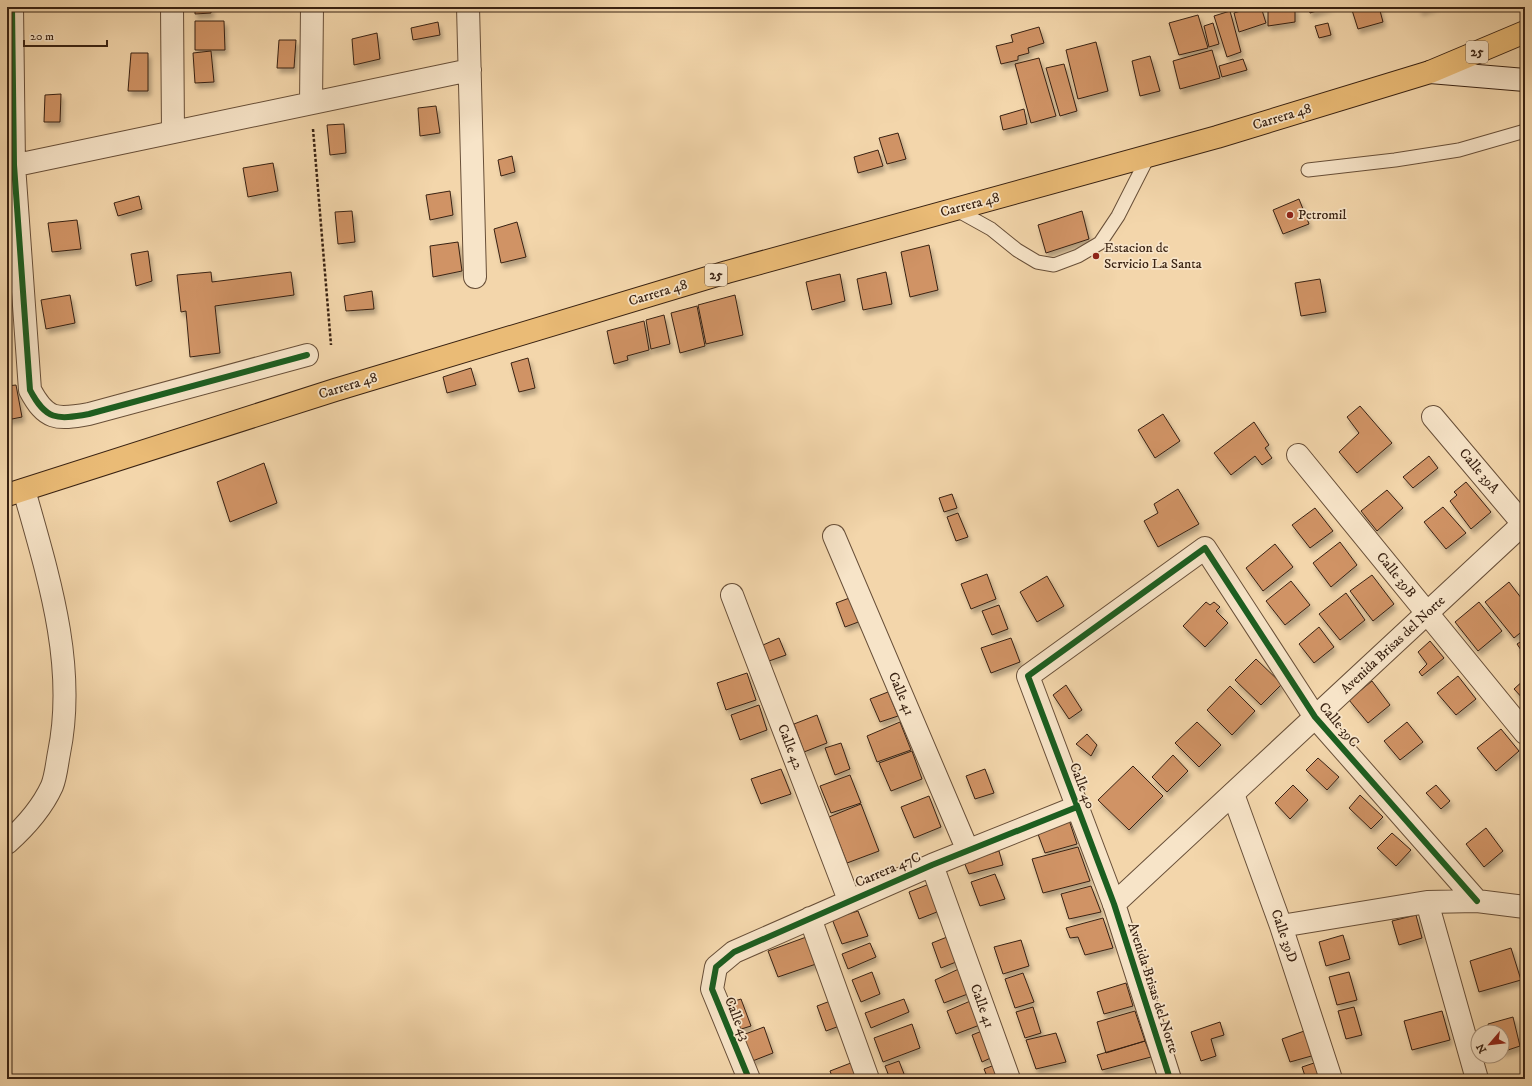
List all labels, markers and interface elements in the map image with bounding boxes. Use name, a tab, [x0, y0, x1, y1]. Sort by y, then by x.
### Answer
scale bar	[24, 22, 107, 48]
text: 20 m	[30, 29, 54, 44]
road number: 25	[1466, 41, 1488, 63]
street label: Carrera 48	[1250, 100, 1314, 134]
street label: Carrera 48	[938, 188, 1002, 222]
place label: Petromil	[1298, 206, 1347, 224]
marker: Petromil	[1285, 210, 1295, 220]
place label: Estacion de Servicio La Santa	[1104, 239, 1202, 273]
marker: Estacion de Servicio La Santa	[1091, 251, 1101, 261]
road number: 25	[705, 264, 727, 286]
street label: Carrera 48	[626, 276, 690, 310]
street label: Carrera 48	[316, 369, 380, 403]
street label: Calle 39A	[1455, 445, 1504, 498]
street label: Calle 39B	[1372, 549, 1420, 602]
street label: Avenida Brisas del Norte	[1337, 592, 1449, 698]
street label: Calle 41	[884, 669, 918, 719]
street label: Calle 39C	[1315, 699, 1363, 751]
street label: Calle 42	[773, 722, 807, 772]
street label: Calle 40	[1065, 760, 1099, 812]
street label: Carrera 47C	[852, 848, 924, 892]
street label: Calle 39D	[1267, 907, 1301, 965]
street label: Avenida Brisas del Norte	[1123, 920, 1183, 1056]
street label: Calle 41	[966, 981, 998, 1031]
street label: Calle 43	[720, 994, 754, 1044]
north arrow	[1470, 1024, 1510, 1064]
text: N	[1474, 1041, 1490, 1055]

